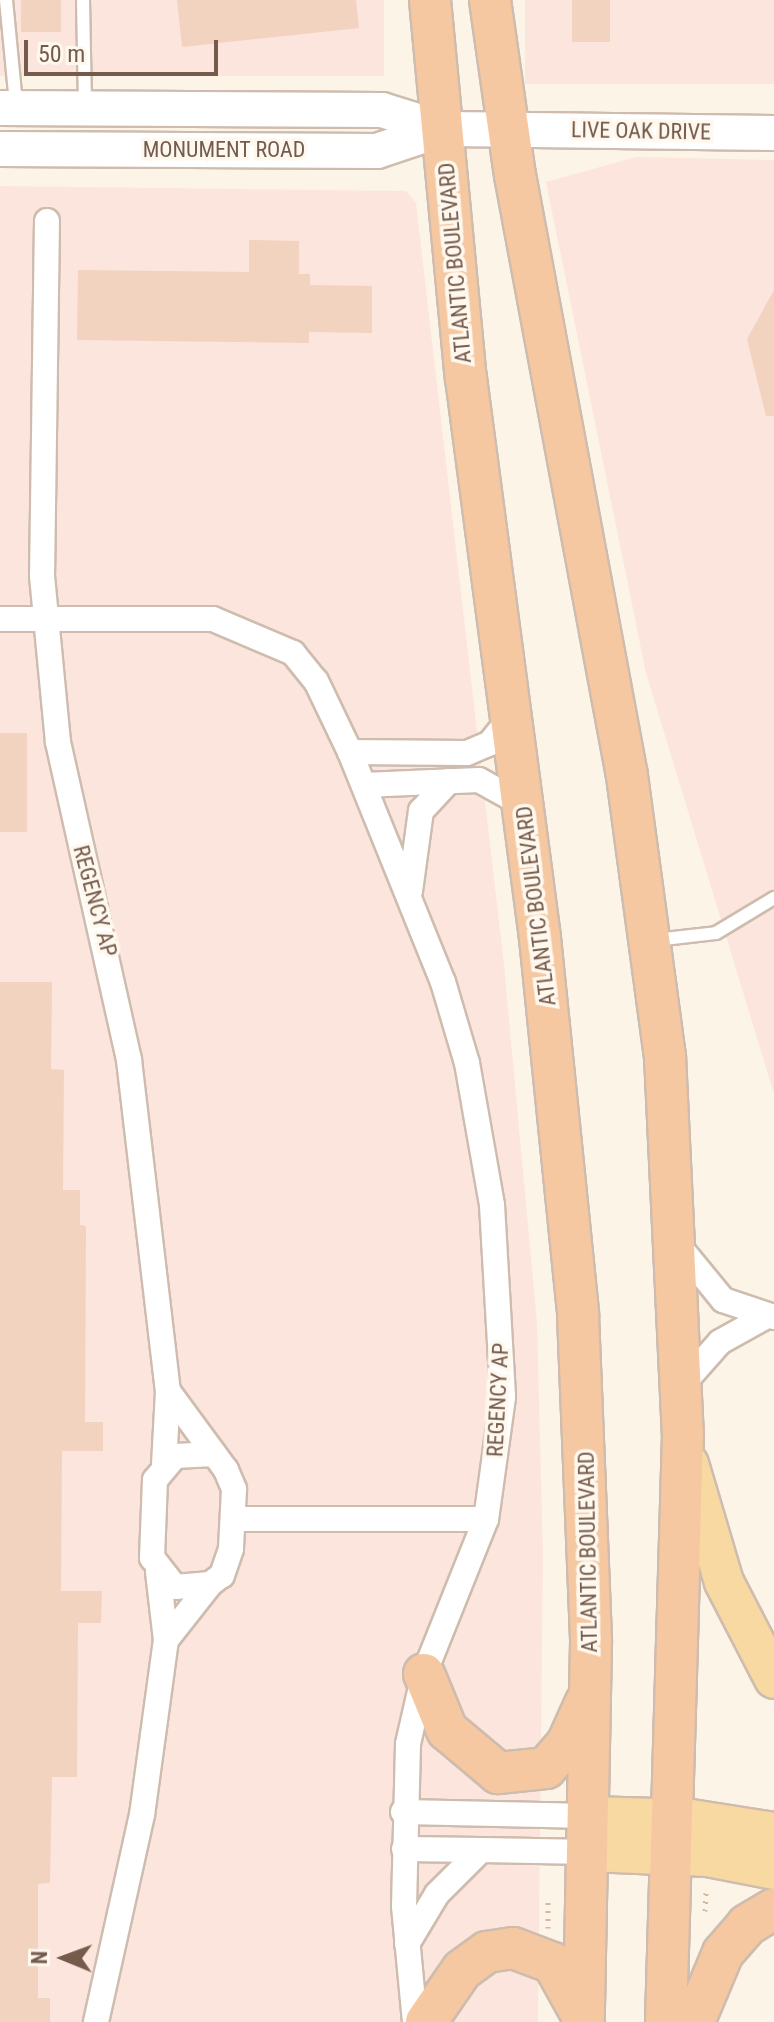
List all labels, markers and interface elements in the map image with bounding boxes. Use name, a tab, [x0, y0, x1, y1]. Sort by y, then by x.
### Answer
scale bar	[28, 24, 222, 74]
text: 50 m	[38, 40, 85, 68]
street label: LIVE OAK DRIVE	[571, 117, 711, 145]
street label: MONUMENT ROAD	[142, 137, 306, 163]
street label: ATLANTIC BOULEVARD	[433, 162, 477, 364]
street label: ATLANTIC BOULEVARD	[511, 804, 561, 1008]
street label: REGENCY AP	[67, 842, 123, 960]
street label: REGENCY AP	[482, 1342, 514, 1458]
street label: ATLANTIC BOULEVARD	[573, 1451, 603, 1653]
north arrow	[24, 1918, 104, 1998]
text: N	[27, 1951, 52, 1965]

